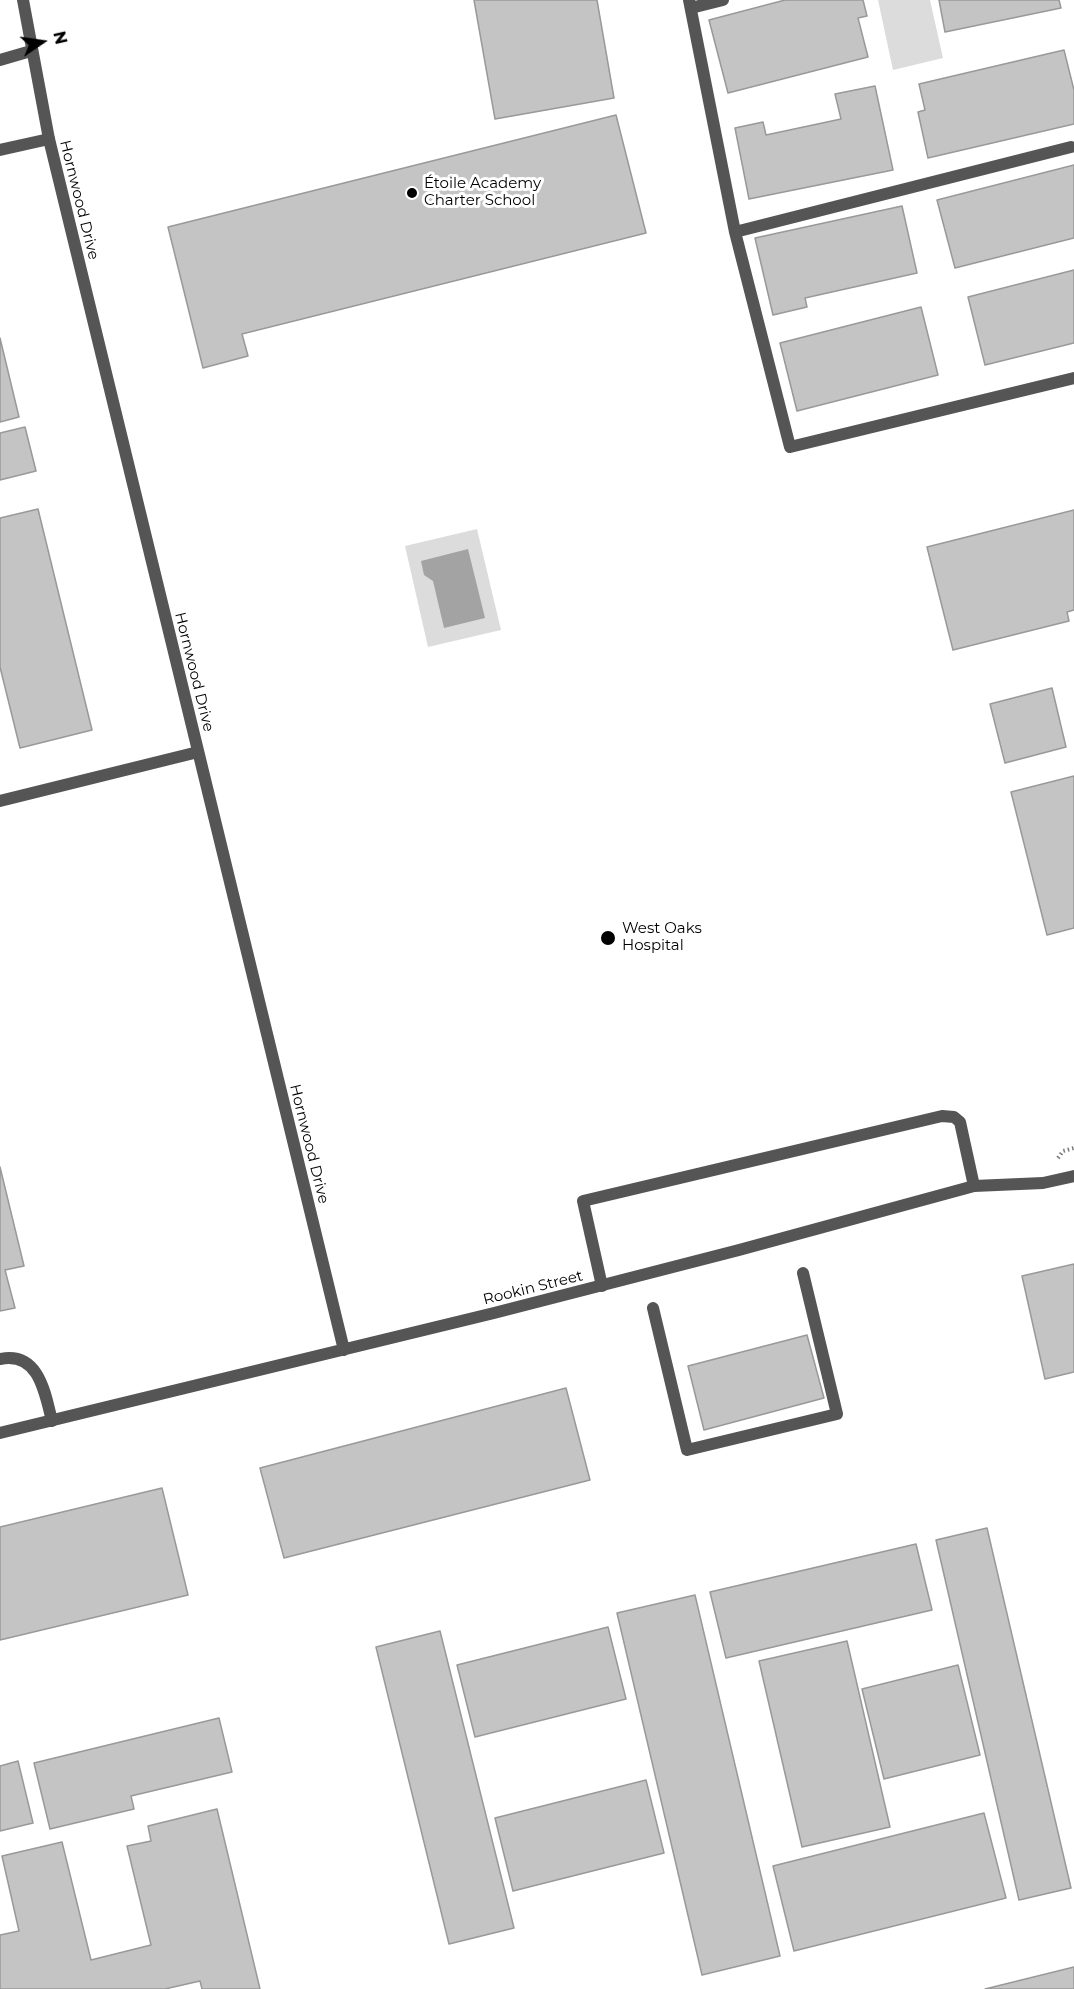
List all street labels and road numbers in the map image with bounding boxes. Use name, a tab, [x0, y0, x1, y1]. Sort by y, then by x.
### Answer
street label: Hornwood Drive	[55, 138, 103, 262]
street label: Hornwood Drive	[170, 610, 218, 734]
street label: Hornwood Drive	[285, 1082, 333, 1206]
street label: Rookin Street	[481, 1267, 585, 1309]

